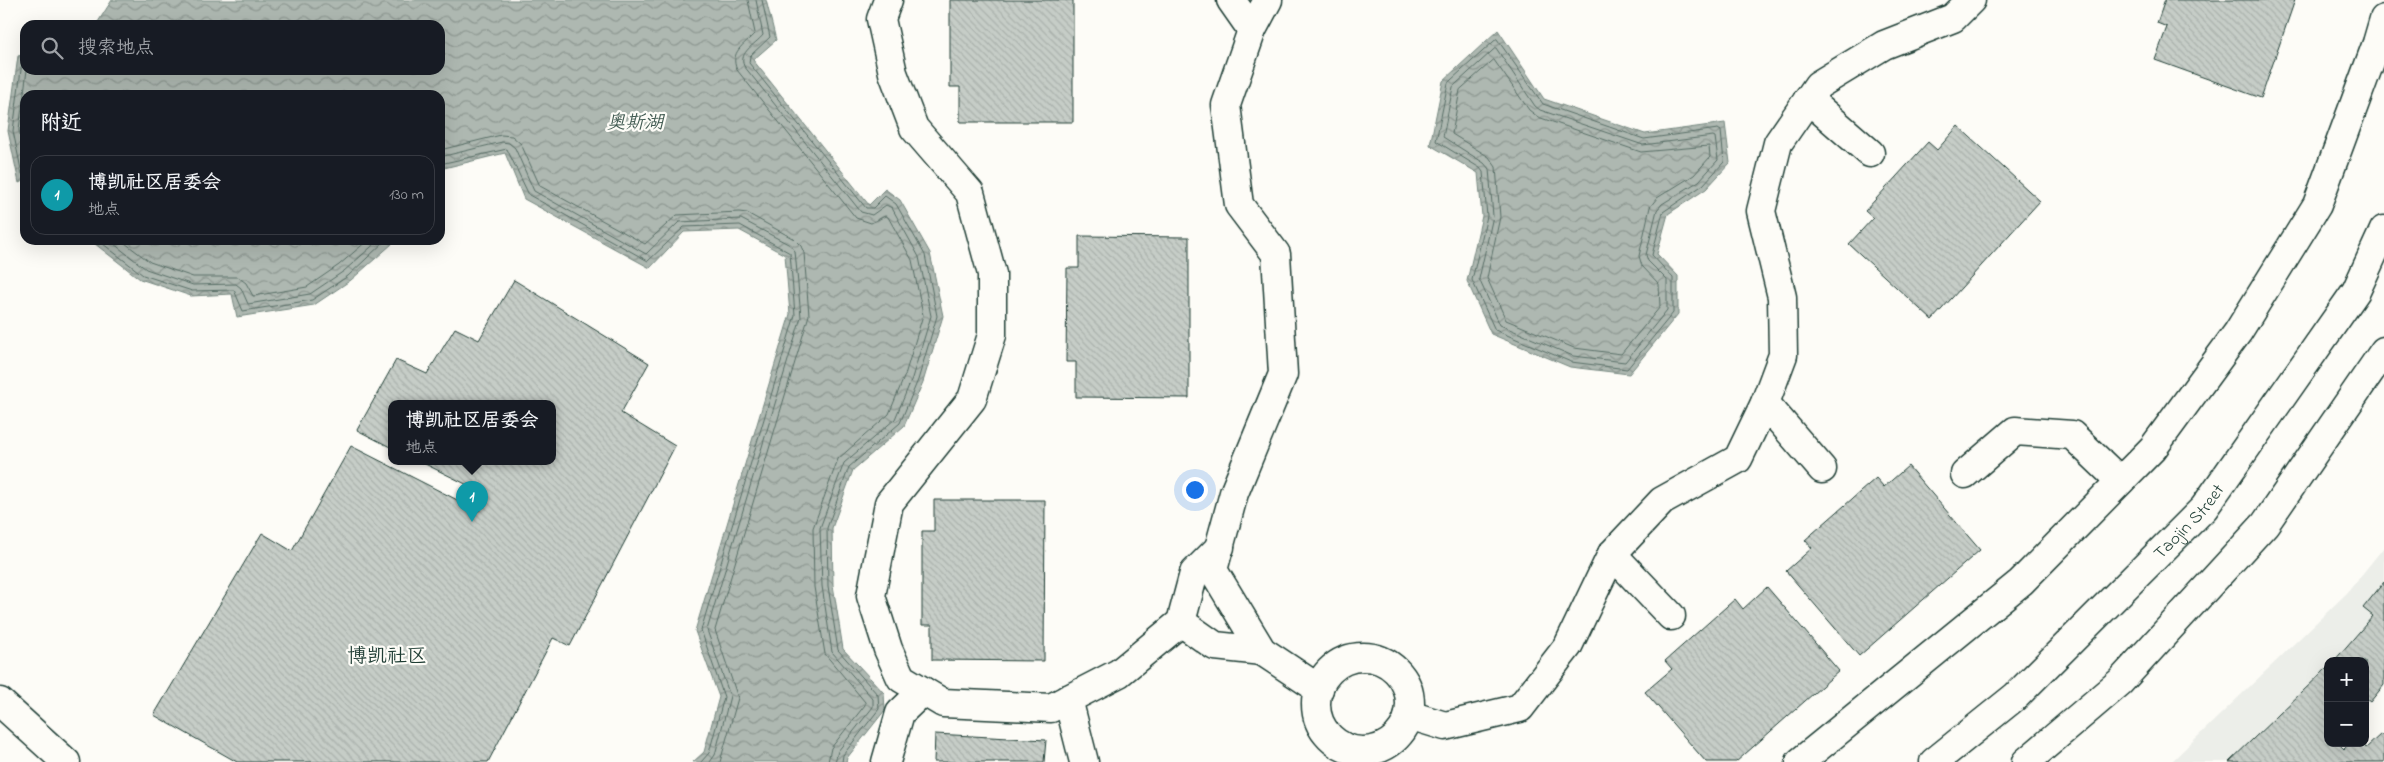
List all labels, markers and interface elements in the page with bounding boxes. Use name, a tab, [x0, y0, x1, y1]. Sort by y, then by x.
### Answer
search box	[20, 20, 445, 75]
icon: search	[38, 34, 66, 62]
text: 搜索地点	[78, 35, 154, 62]
text: 附近	[40, 109, 82, 139]
water label: 奥斯湖	[606, 110, 665, 137]
text: 博凯社区居委会	[88, 170, 221, 197]
text: 1	[54, 183, 60, 207]
text: 130 m	[389, 183, 424, 207]
text: 地点	[88, 198, 120, 222]
popup	[388, 400, 556, 465]
text: 博凯社区居委会	[405, 408, 539, 435]
text: 地点	[405, 436, 438, 460]
your location	[1182, 477, 1208, 503]
street label: Taojin Street	[2148, 479, 2232, 566]
pin: 1	[456, 481, 488, 522]
district label: 博凯社区	[347, 643, 427, 672]
map controls	[2324, 657, 2369, 747]
button: +	[2324, 657, 2369, 702]
button: −	[2324, 702, 2369, 747]

